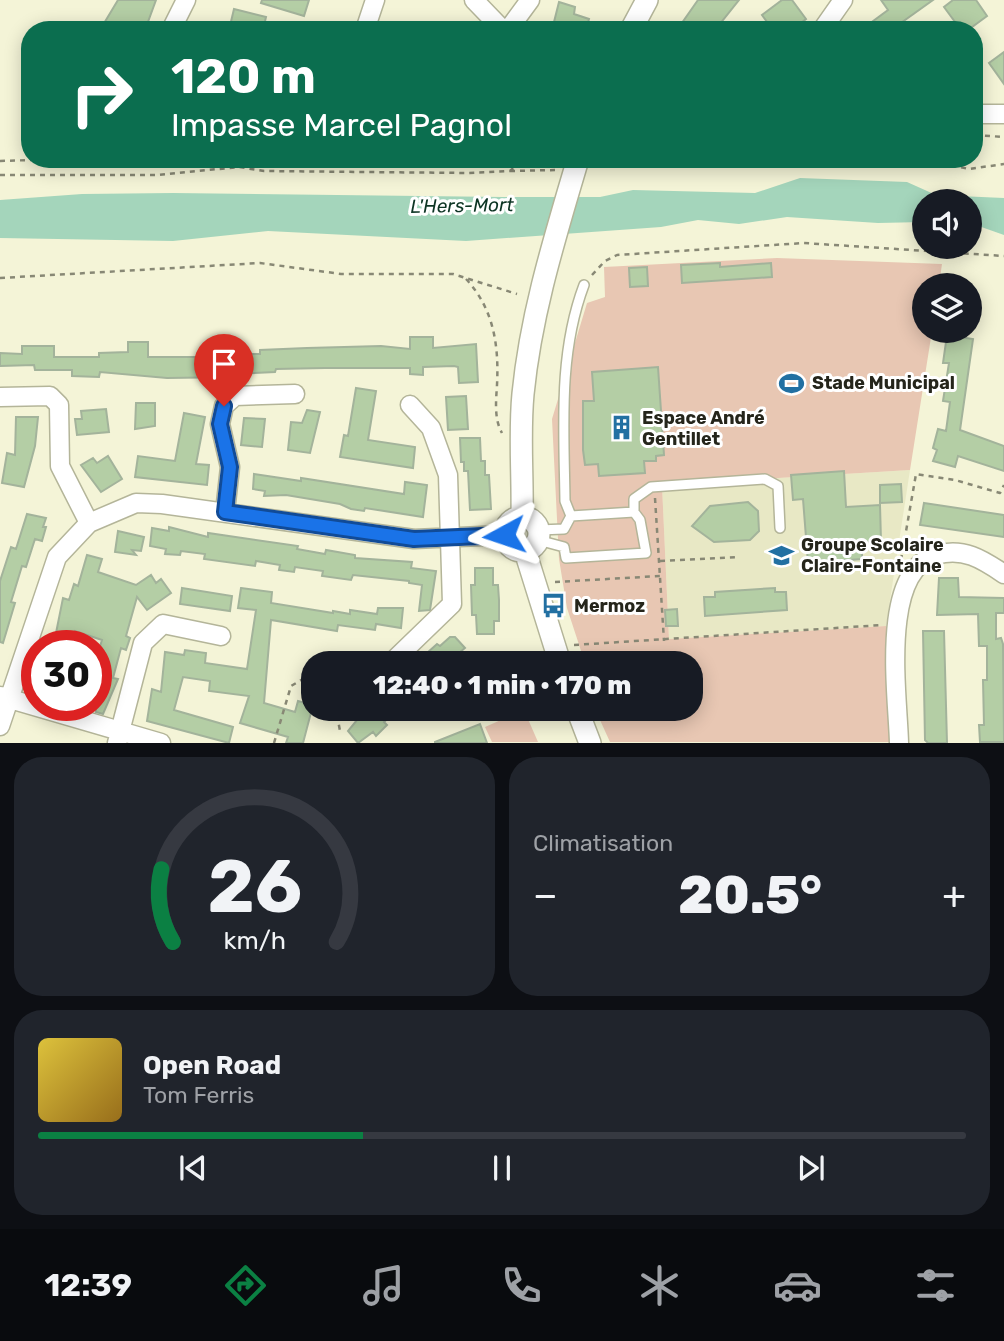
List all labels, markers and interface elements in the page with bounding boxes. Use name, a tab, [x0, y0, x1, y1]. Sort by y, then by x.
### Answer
text: 120 m	[171, 47, 316, 105]
icon: right	[56, 49, 147, 140]
text: Impasse Marcel Pagnol	[171, 106, 512, 144]
map controls	[912, 189, 982, 343]
button: sound	[912, 189, 982, 259]
water label: L'Hers-Mort	[410, 193, 514, 218]
button: layers	[912, 273, 982, 343]
pin	[194, 334, 254, 406]
icon: arrive	[205, 345, 243, 383]
sports icon: Stade Municipal	[778, 369, 806, 397]
place label: Stade Municipal	[812, 372, 955, 394]
place label: Espace André Gentillet	[642, 407, 765, 450]
building icon: Espace André Gentillet	[608, 414, 636, 442]
position arrow	[467, 498, 541, 572]
place label: Groupe Scolaire Claire-Fontaine	[801, 534, 944, 577]
school or university icon: Groupe Scolaire Claire-Fontaine	[767, 541, 795, 569]
bus stop icon: Mermoz	[540, 592, 568, 620]
place label: Mermoz	[574, 595, 645, 617]
speed limit sign: 30	[21, 630, 112, 721]
text: 12:40 · 1 min · 170 m	[373, 670, 631, 701]
text: Climatisation	[533, 829, 673, 857]
text: 26	[207, 845, 302, 931]
text: 20.5°	[678, 864, 822, 926]
text: −	[533, 872, 558, 918]
text: +	[942, 872, 966, 918]
text: km/h	[223, 926, 286, 955]
text: Open Road	[143, 1050, 281, 1081]
text: Tom Ferris	[143, 1081, 254, 1109]
icon: previous	[174, 1149, 212, 1187]
icon: pause	[483, 1149, 521, 1187]
icon: next	[792, 1149, 830, 1187]
icon: directions	[221, 1261, 270, 1310]
icon: music	[359, 1261, 408, 1310]
icon: phone	[497, 1261, 546, 1310]
icon: climate	[635, 1261, 684, 1310]
icon: car	[773, 1261, 822, 1310]
icon: filters	[911, 1261, 960, 1310]
text: 12:39	[44, 1266, 132, 1304]

